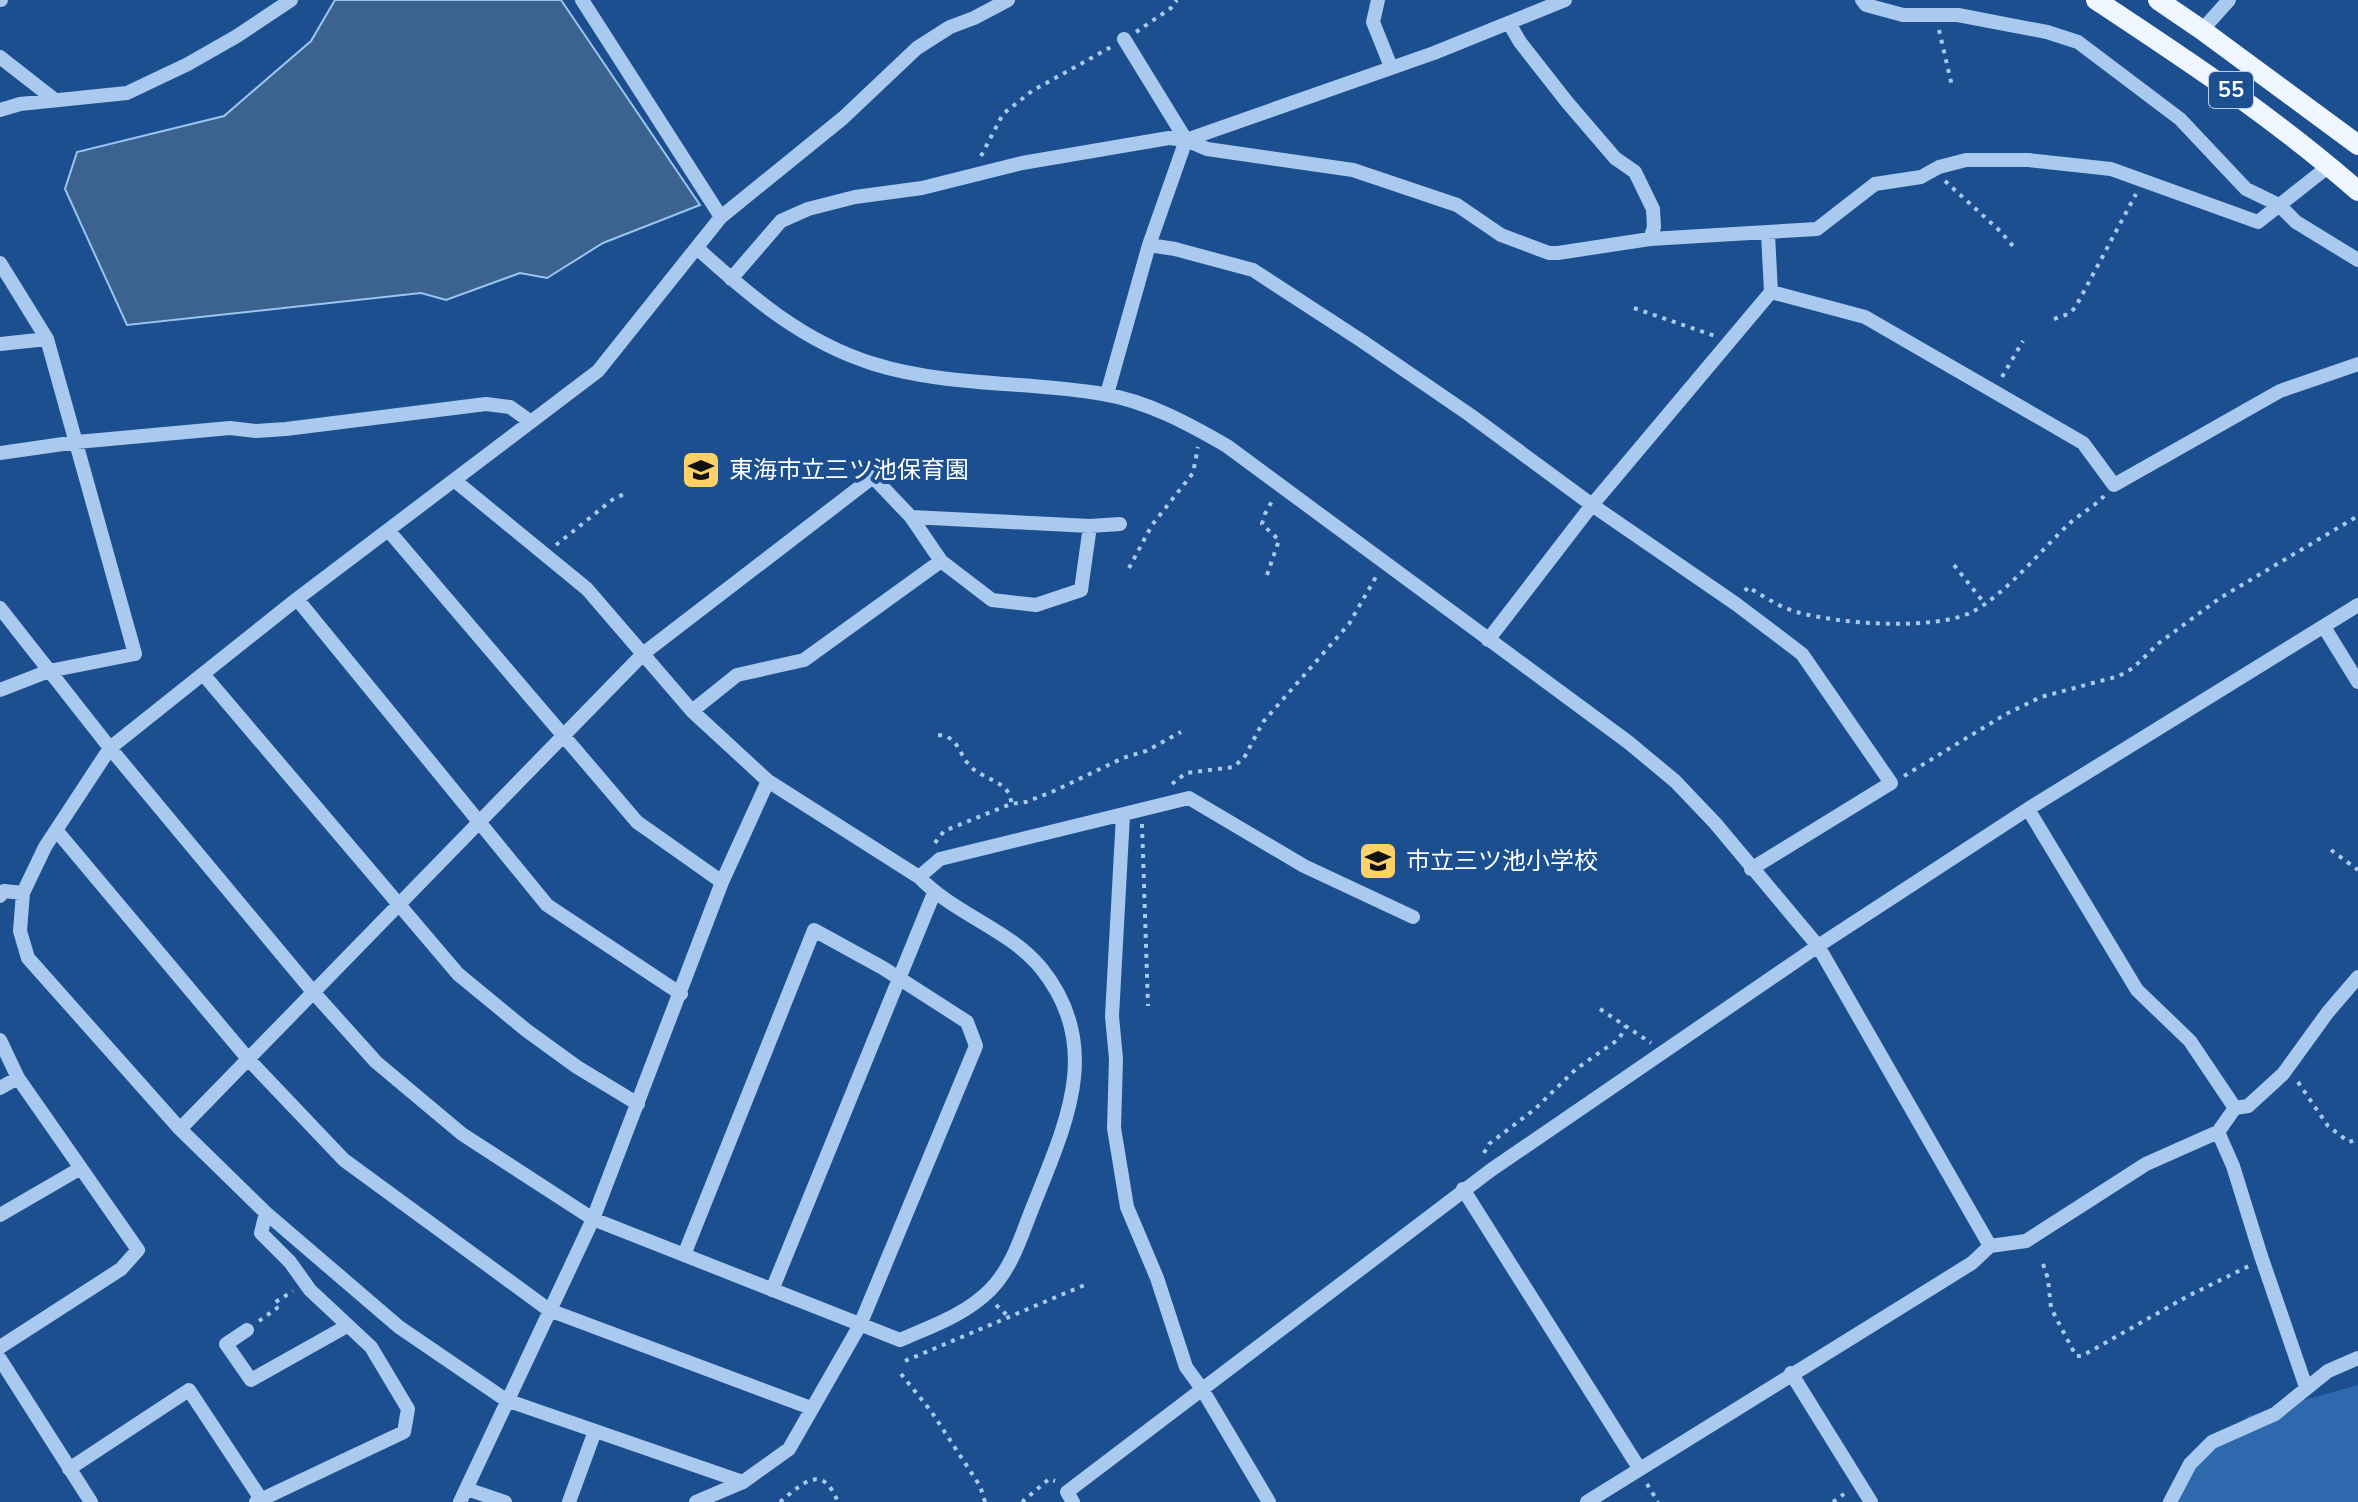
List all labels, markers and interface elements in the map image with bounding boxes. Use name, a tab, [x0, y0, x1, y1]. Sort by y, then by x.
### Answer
road number: 55	[2209, 72, 2253, 108]
school or university icon: 東海市立三ツ池保育園	[680, 449, 722, 491]
place label: 東海市立三ツ池保育園	[729, 454, 969, 486]
school or university icon: 市立三ツ池小学校	[1357, 840, 1399, 882]
place label: 市立三ツ池小学校	[1406, 845, 1598, 877]

